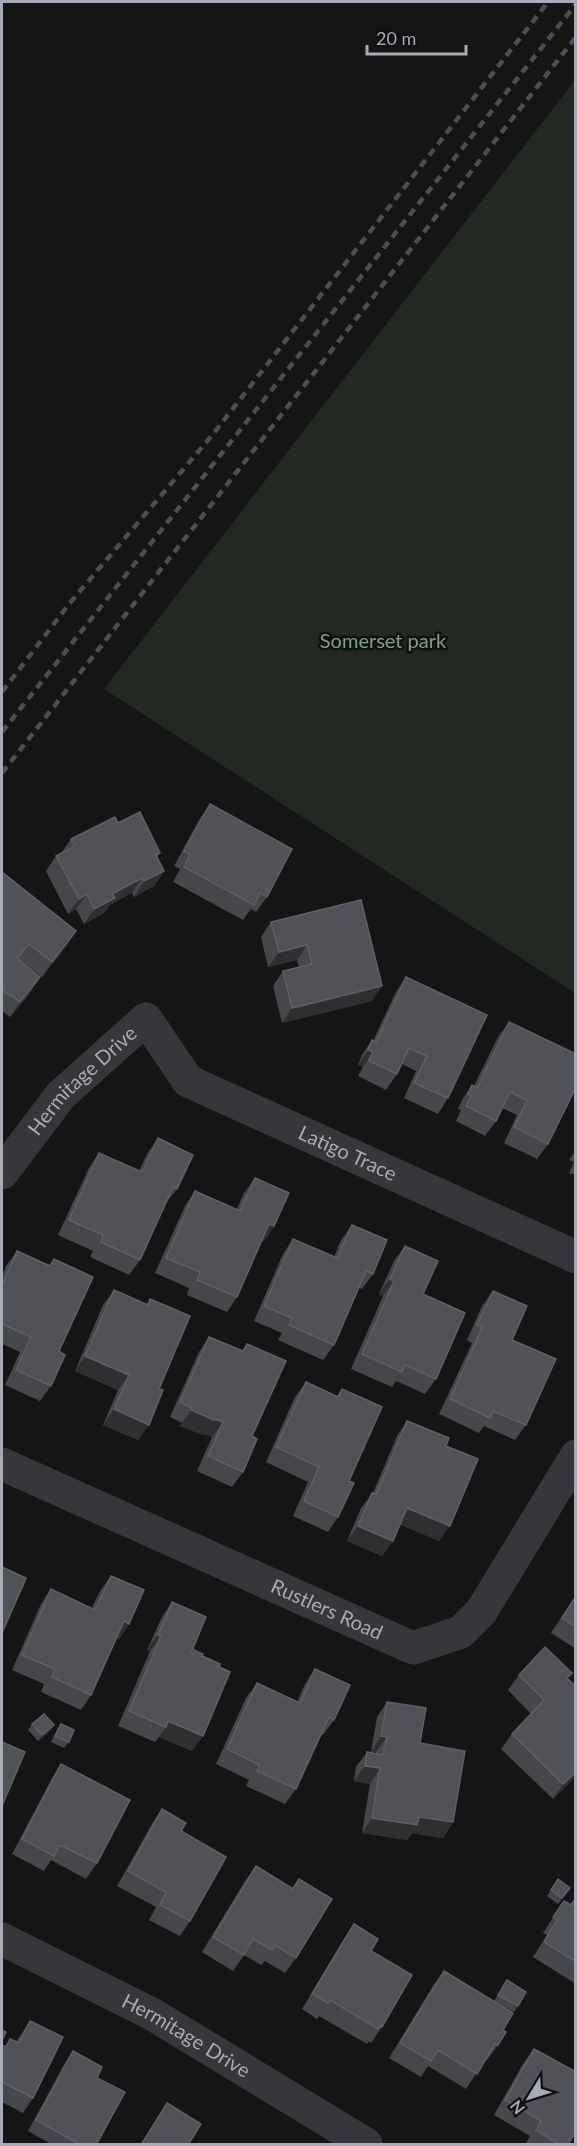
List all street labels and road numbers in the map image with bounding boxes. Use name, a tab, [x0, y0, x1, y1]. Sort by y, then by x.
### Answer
street label: Hermitage Drive	[22, 1020, 141, 1139]
street label: Latigo Trace	[295, 1120, 401, 1185]
street label: Rustlers Road	[268, 1573, 387, 1644]
street label: Hermitage Drive	[118, 1988, 255, 2082]

